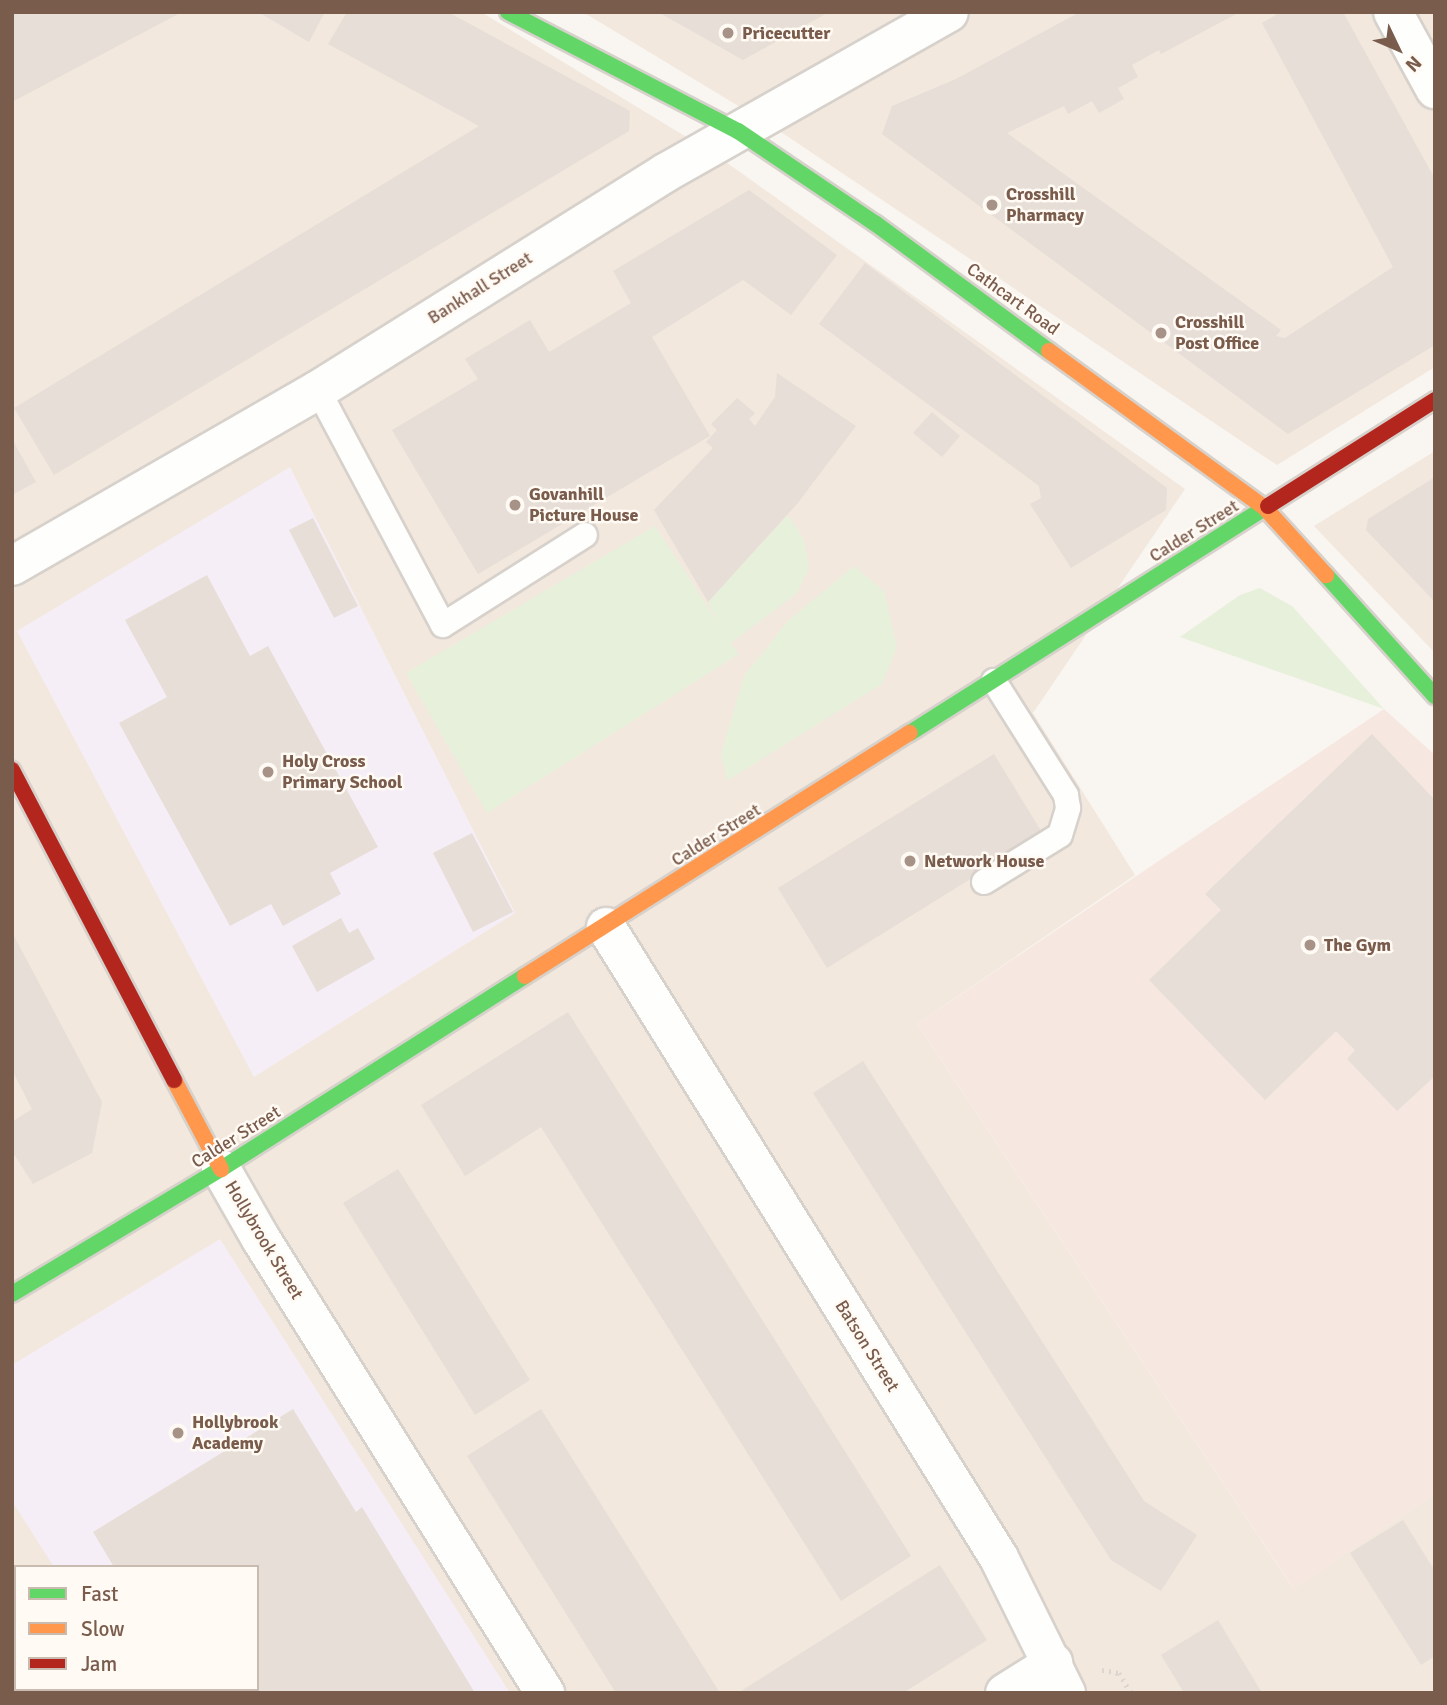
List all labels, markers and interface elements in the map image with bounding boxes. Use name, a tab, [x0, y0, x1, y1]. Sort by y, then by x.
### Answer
north arrow	[1363, 14, 1433, 84]
place label: Pricecutter	[742, 22, 830, 44]
marker: Pricecutter	[720, 25, 736, 41]
text: N	[1400, 50, 1426, 77]
place label: Crosshill Pharmacy	[1006, 184, 1084, 227]
marker: Crosshill Pharmacy	[984, 197, 1000, 213]
street label: Bankhall Street	[424, 247, 536, 329]
street label: Cathcart Road	[962, 258, 1064, 340]
place label: Crosshill Post Office	[1175, 312, 1259, 354]
marker: Crosshill Post Office	[1153, 325, 1169, 341]
place label: Govanhill Picture House	[529, 484, 638, 526]
street label: Calder Street	[1145, 495, 1243, 567]
marker: Govanhill Picture House	[507, 497, 523, 513]
place label: Holy Cross Primary School	[282, 751, 402, 794]
marker: Holy Cross Primary School	[260, 764, 276, 780]
street label: Calder Street	[667, 799, 765, 871]
place label: Network House	[924, 850, 1044, 872]
marker: Network House	[902, 853, 918, 869]
place label: The Gym	[1324, 934, 1391, 956]
marker: The Gym	[1302, 937, 1318, 953]
street label: Calder Street	[187, 1101, 285, 1173]
street label: Hollybrook Street	[220, 1177, 308, 1303]
street label: Batson Street	[830, 1296, 904, 1396]
place label: Hollybrook Academy	[192, 1412, 278, 1454]
marker: Hollybrook Academy	[170, 1425, 186, 1441]
legend	[14, 1565, 259, 1691]
text: Fast	[81, 1581, 118, 1607]
text: Slow	[81, 1616, 125, 1642]
text: Jam	[81, 1651, 117, 1677]

